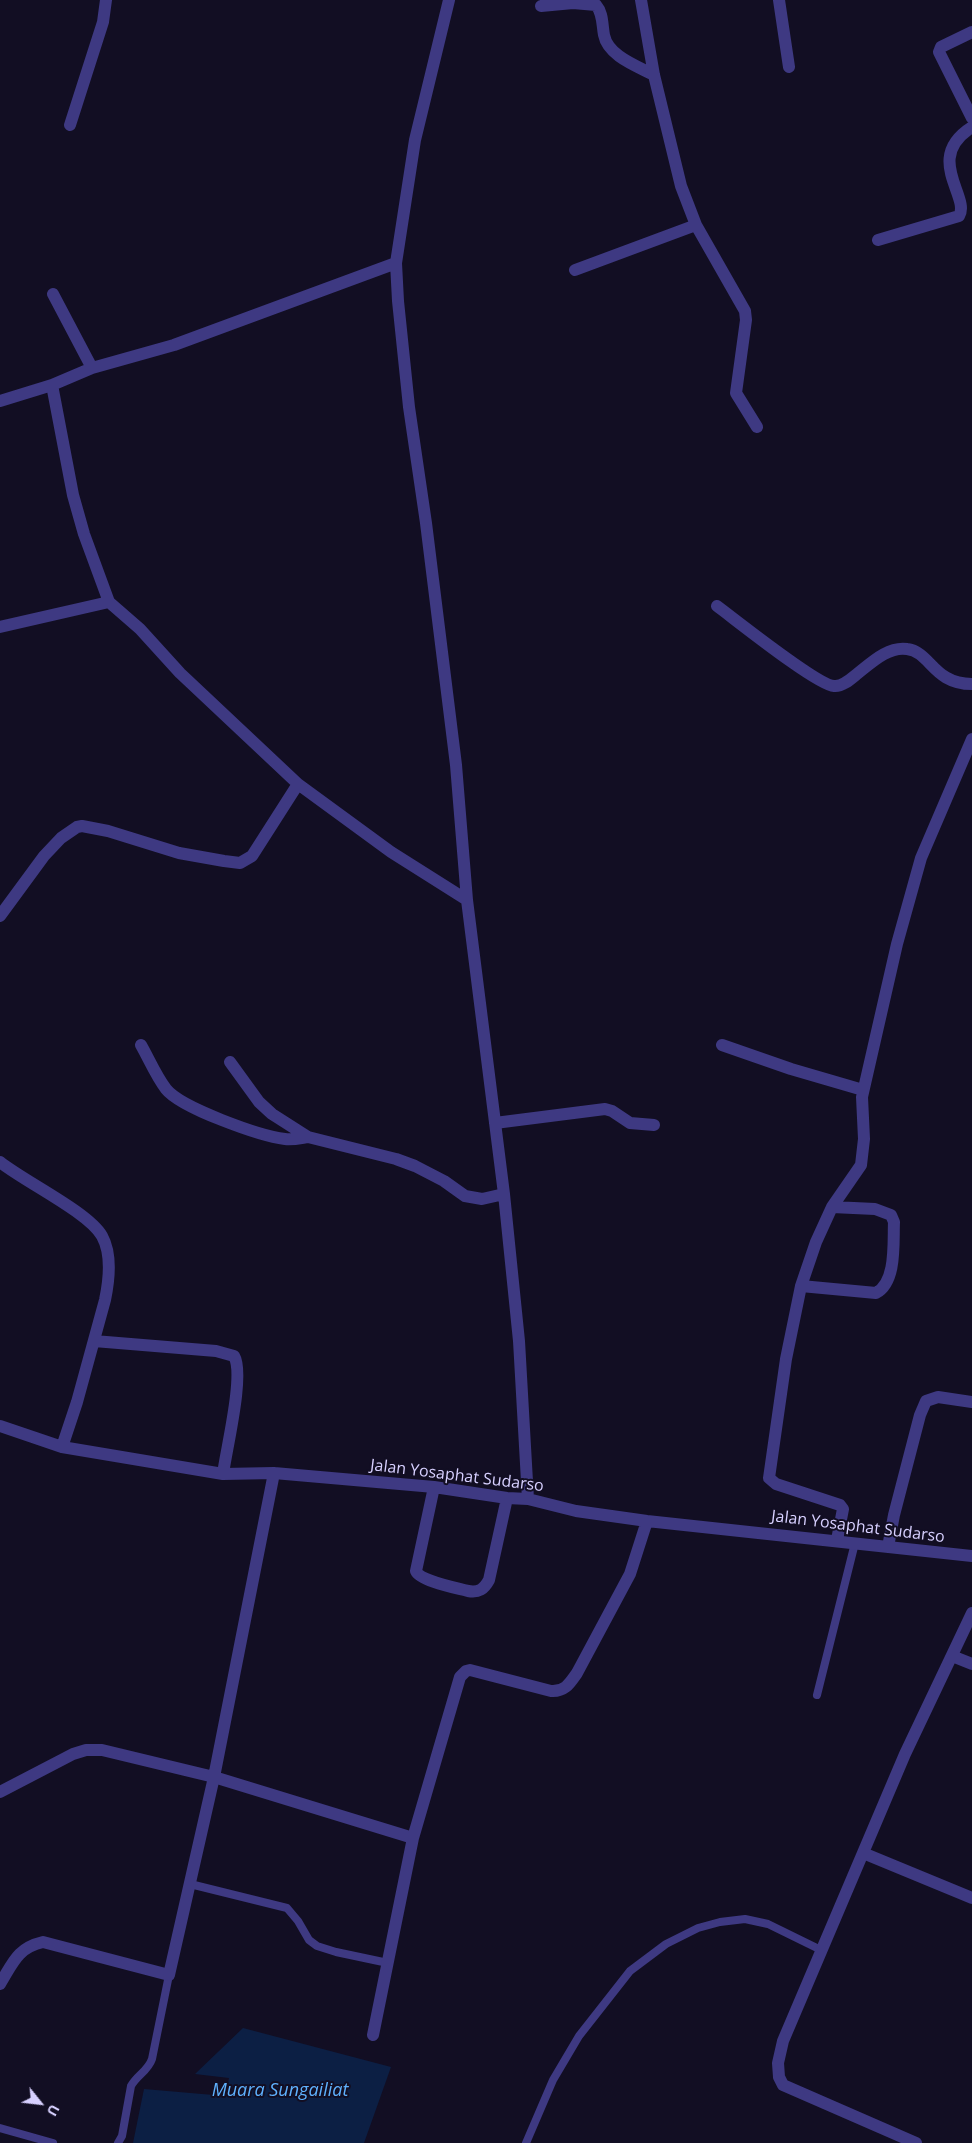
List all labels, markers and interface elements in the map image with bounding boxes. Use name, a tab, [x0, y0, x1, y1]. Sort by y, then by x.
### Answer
street label: Jalan Yosaphat Sudarso	[369, 1456, 545, 1496]
street label: Jalan Yosaphat Sudarso	[770, 1507, 946, 1547]
north arrow	[15, 2078, 65, 2128]
water label: Muara Sungailiat	[212, 2080, 348, 2102]
text: U	[43, 2101, 64, 2120]

